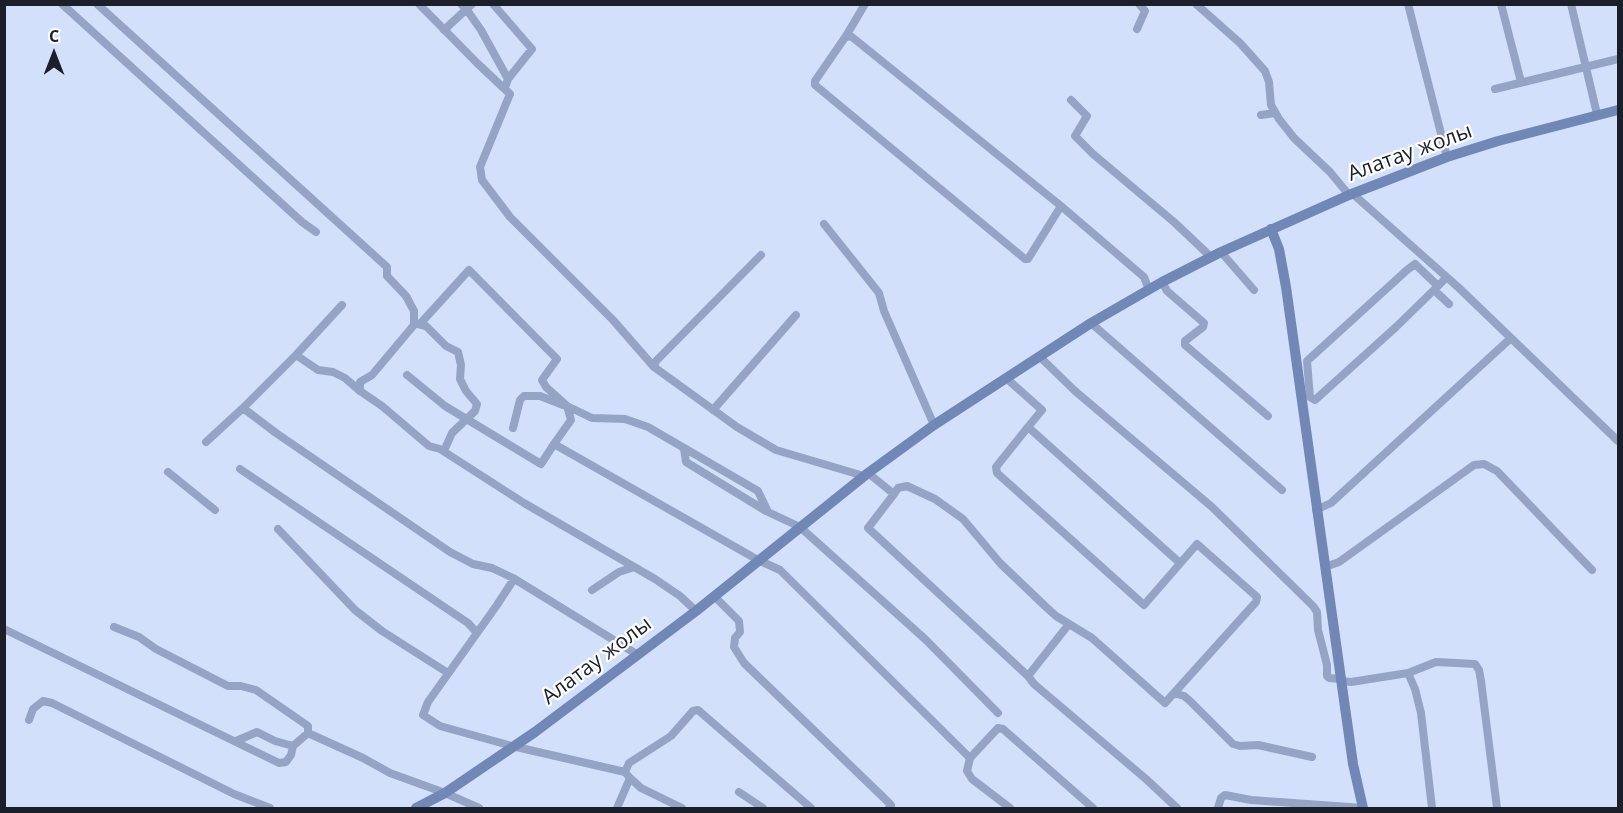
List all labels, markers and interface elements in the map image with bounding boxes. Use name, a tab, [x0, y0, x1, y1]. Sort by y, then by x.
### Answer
north arrow	[24, 24, 84, 84]
text: С	[49, 25, 59, 47]
street label: Алатау жолы	[1344, 119, 1476, 187]
street label: Алатау жолы	[537, 612, 657, 710]

